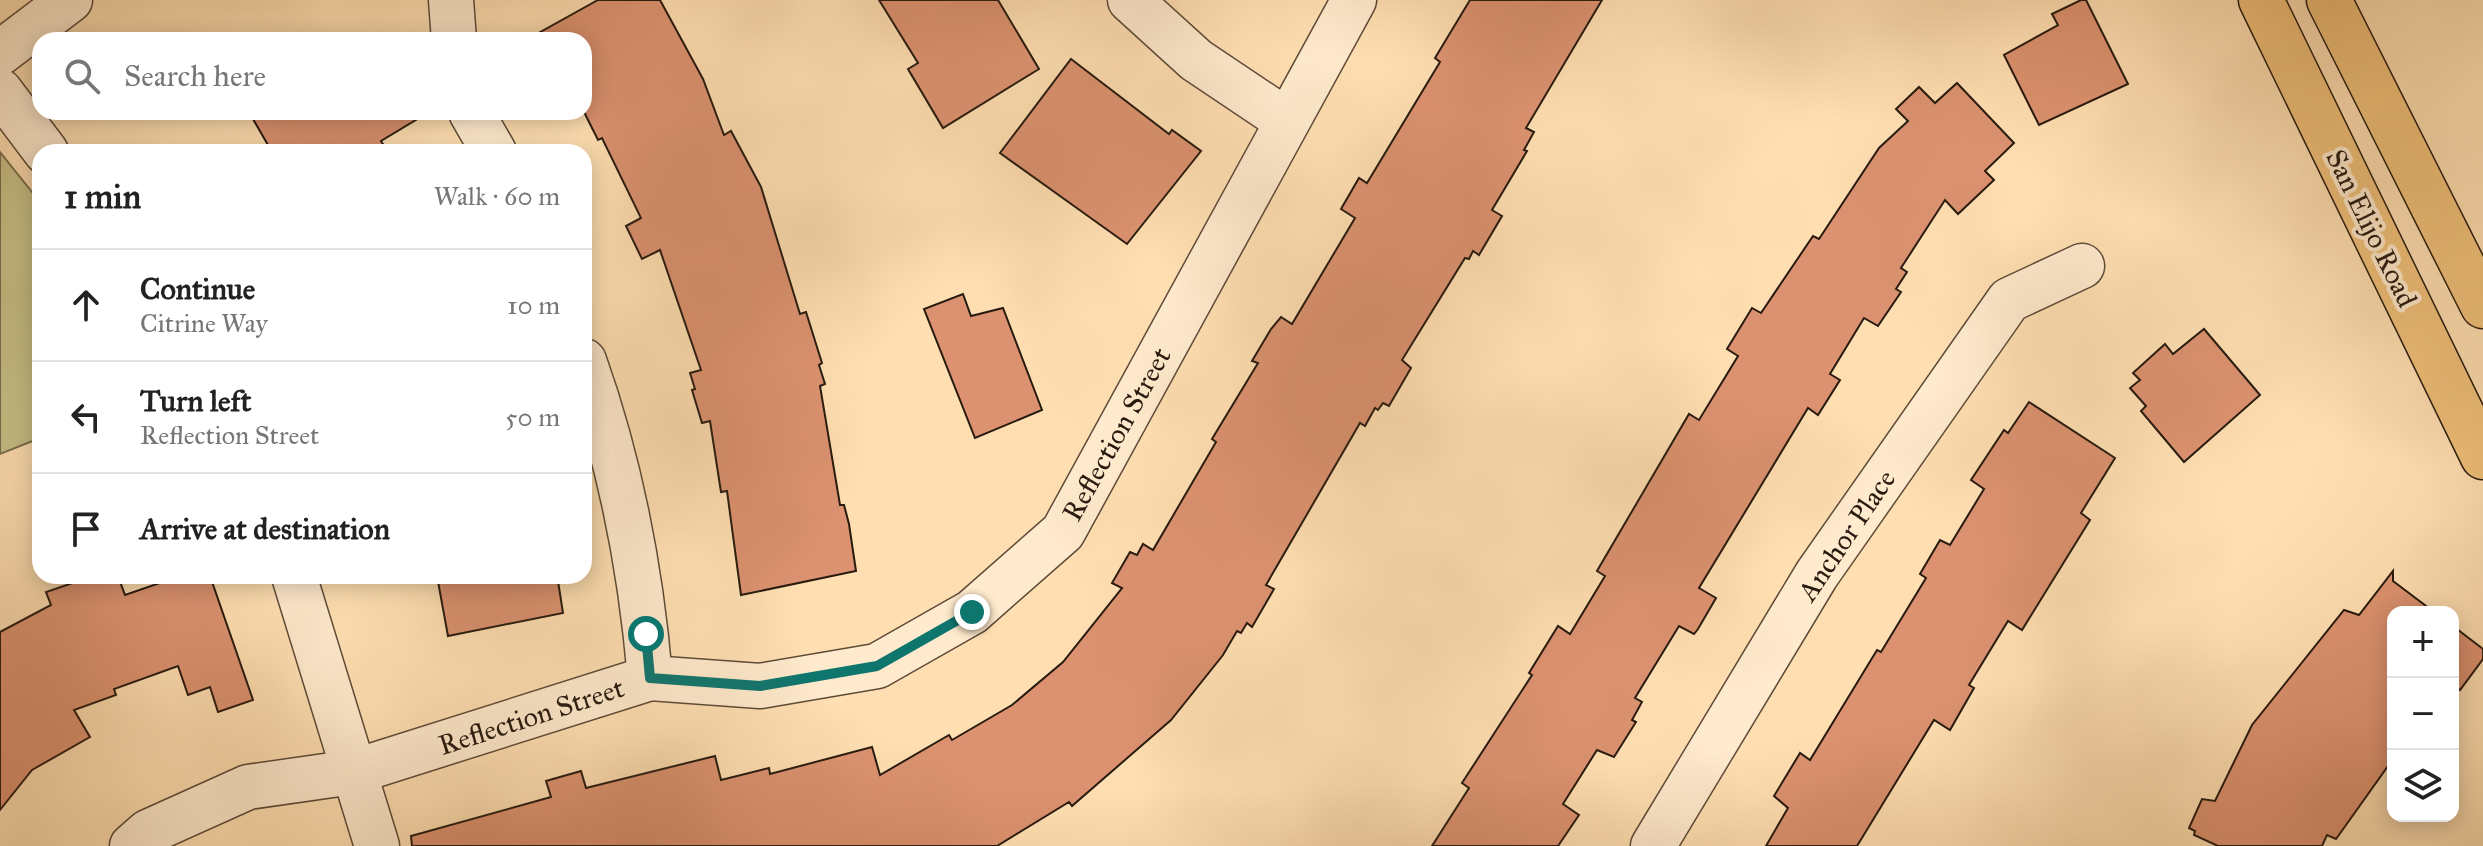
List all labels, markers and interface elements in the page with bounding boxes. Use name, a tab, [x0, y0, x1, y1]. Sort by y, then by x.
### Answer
search box	[32, 32, 592, 120]
icon: search	[60, 54, 104, 98]
text: Search here	[124, 58, 266, 94]
street label: San Elijo Road	[2318, 144, 2425, 313]
text: 1 min	[64, 176, 141, 217]
text: Walk · 60 m	[434, 180, 560, 212]
text: Continue	[140, 271, 255, 307]
icon: ahead	[64, 283, 108, 327]
text: 10 m	[507, 289, 560, 321]
text: Citrine Way	[140, 307, 268, 339]
street label: Reflection Street	[1054, 341, 1179, 527]
text: Turn left	[140, 383, 251, 419]
icon: left	[64, 395, 108, 439]
text: 50 m	[505, 401, 560, 433]
text: Reflection Street	[140, 419, 319, 451]
street label: Anchor Place	[1789, 463, 1903, 608]
icon: arrive	[64, 507, 108, 551]
text: Arrive at destination	[140, 511, 390, 547]
route end	[954, 594, 990, 630]
map controls	[2387, 606, 2459, 822]
button: +	[2387, 606, 2459, 678]
route start	[628, 616, 664, 652]
street label: Reflection Street	[434, 670, 628, 763]
button: −	[2387, 678, 2459, 750]
button: layers	[2387, 750, 2459, 822]

